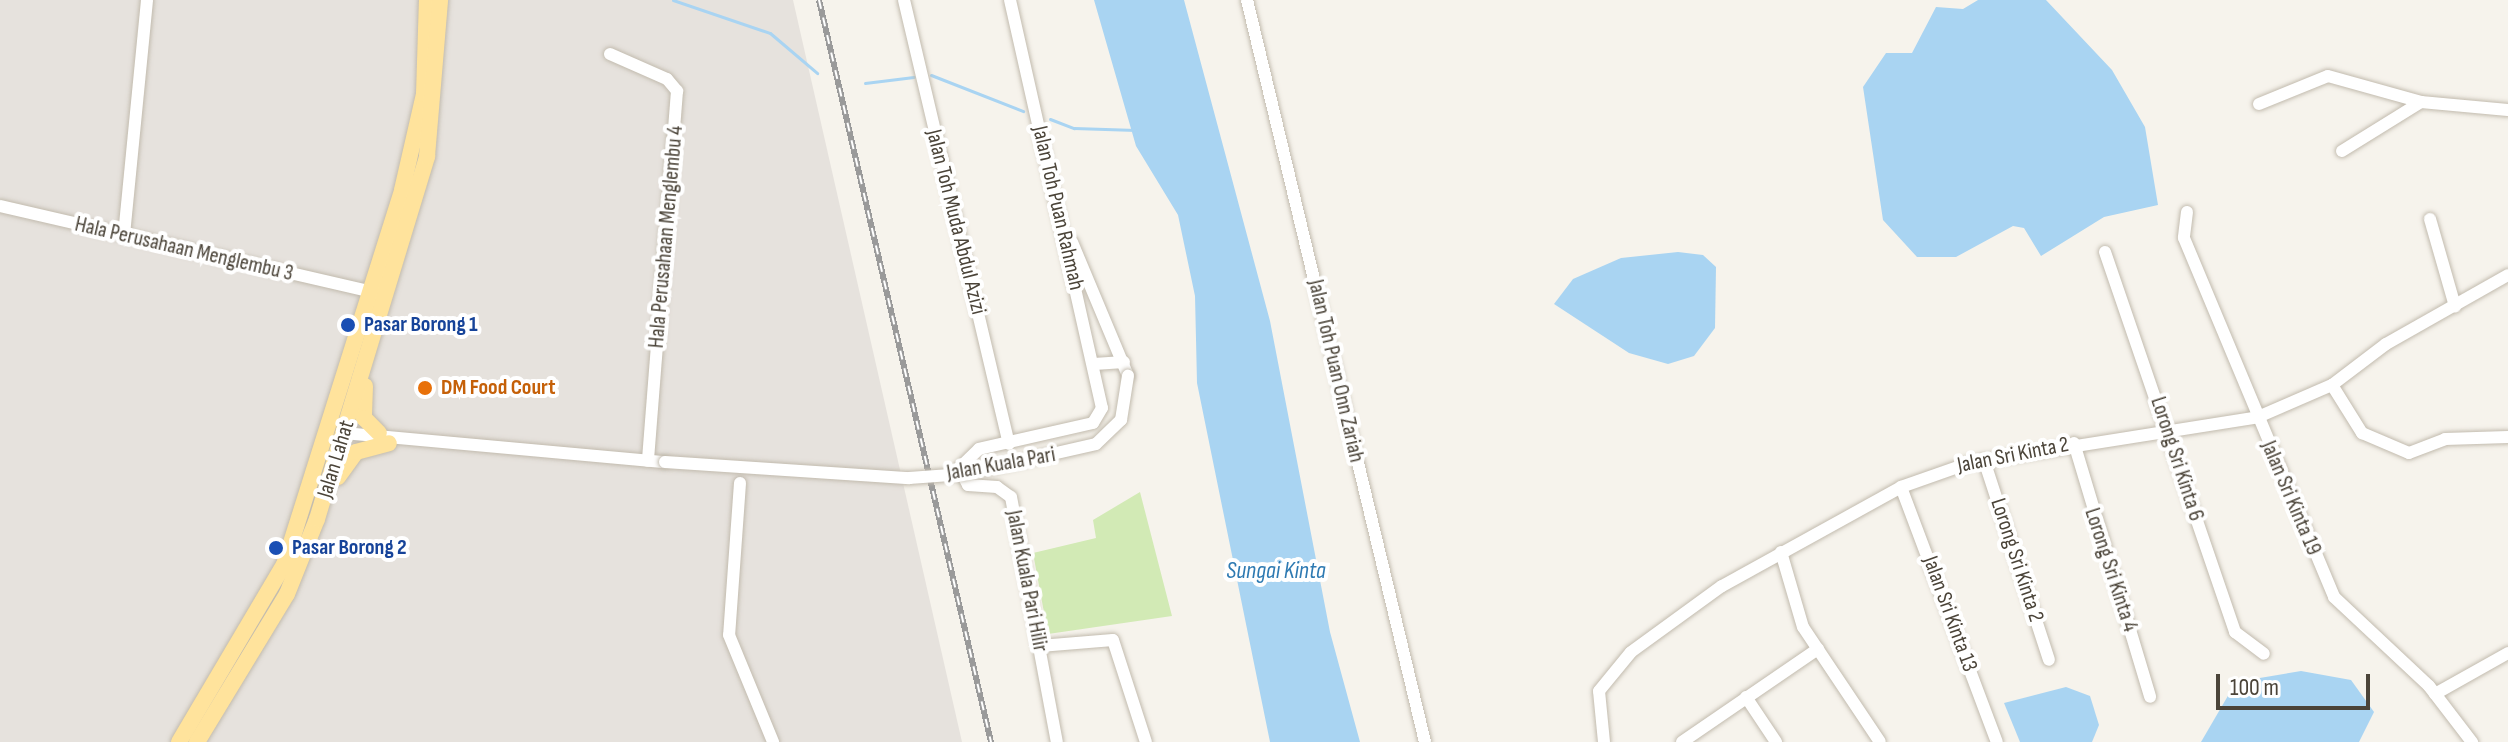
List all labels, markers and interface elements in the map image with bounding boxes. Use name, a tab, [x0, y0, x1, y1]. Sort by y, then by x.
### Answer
street label: Jalan Toh Puan Rahmah	[1026, 123, 1090, 293]
street label: Hala Perusahaan Menglembu 4	[643, 125, 689, 349]
street label: Jalan Toh Muda Abdul Azizi	[920, 127, 992, 317]
street label: Hala Perusahaan Menglembu 3	[72, 211, 296, 287]
street label: Jalan Toh Puan Onn Zariah	[1302, 277, 1370, 465]
place label: Pasar Borong 1	[364, 312, 478, 338]
marker: Pasar Borong 1	[339, 316, 357, 334]
place label: DM Food Court	[441, 375, 555, 401]
marker: DM Food Court	[416, 379, 434, 397]
street label: Lorong Sri Kinta 6	[2145, 394, 2209, 524]
street label: Jalan Lahat	[312, 417, 360, 501]
street label: Jalan Sri Kinta 2	[1955, 431, 2071, 479]
street label: Jalan Sri Kinta 19	[2255, 437, 2327, 559]
street label: Jalan Kuala Pari	[945, 441, 1057, 487]
street label: Lorong Sri Kinta 2	[1985, 495, 2049, 625]
street label: Lorong Sri Kinta 4	[2079, 505, 2143, 635]
street label: Jalan Kuala Pari Hilir	[1000, 508, 1054, 654]
place label: Pasar Borong 2	[292, 535, 407, 561]
marker: Pasar Borong 2	[267, 539, 285, 557]
street label: Jalan Sri Kinta 13	[1917, 553, 1983, 675]
water label: Sungai Kinta	[1226, 557, 1326, 585]
scale bar	[2220, 658, 2374, 708]
text: 100 m	[2230, 673, 2279, 702]

